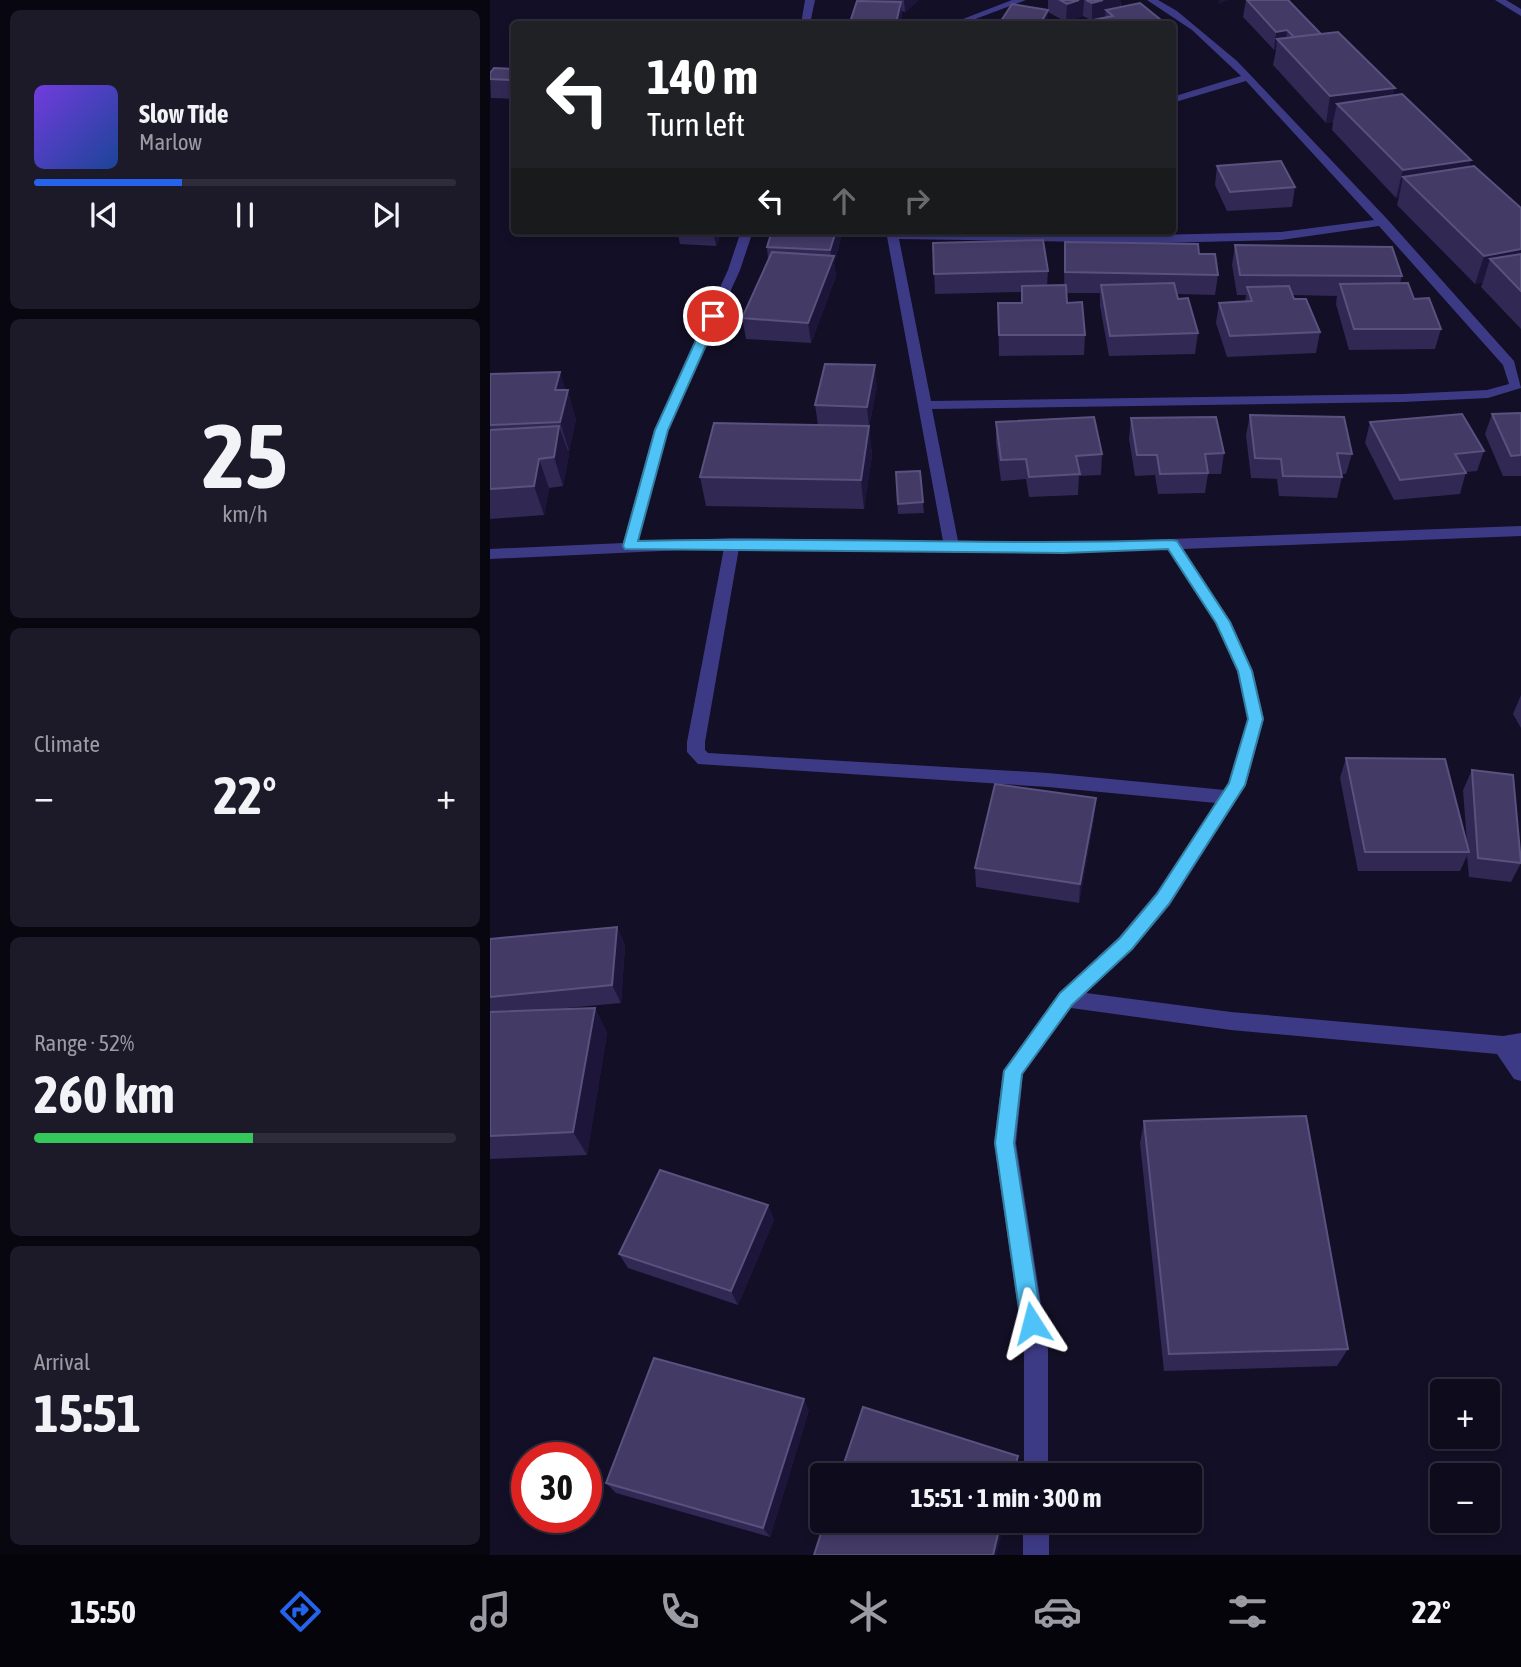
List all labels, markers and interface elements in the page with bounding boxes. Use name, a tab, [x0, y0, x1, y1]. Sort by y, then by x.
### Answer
text: 140 m	[647, 48, 758, 104]
icon: left	[532, 49, 623, 140]
text: Slow Tide	[139, 99, 229, 129]
text: Turn left	[647, 106, 745, 143]
text: Marlow	[139, 129, 202, 155]
icon: left	[752, 182, 790, 220]
icon: ahead	[825, 182, 863, 220]
icon: right	[898, 182, 936, 220]
icon: previous	[85, 196, 123, 234]
icon: pause	[226, 196, 264, 234]
icon: next	[367, 196, 405, 234]
pin	[683, 286, 743, 346]
icon: arrive	[694, 297, 732, 335]
text: 25	[202, 403, 288, 507]
text: km/h	[222, 501, 268, 527]
text: Climate	[34, 731, 100, 757]
text: 22°	[213, 765, 277, 825]
text: −	[34, 774, 54, 817]
text: +	[436, 774, 456, 817]
text: Range · 52%	[34, 1030, 134, 1056]
text: 260 km	[34, 1064, 175, 1124]
position arrow	[995, 1286, 1069, 1360]
text: Arrival	[34, 1349, 90, 1375]
map controls	[1430, 1379, 1500, 1533]
button: +	[1430, 1379, 1500, 1449]
text: 15:51	[34, 1383, 141, 1443]
speed limit sign: 30	[511, 1442, 602, 1533]
button: −	[1430, 1463, 1500, 1533]
text: 15:51 · 1 min · 300 m	[911, 1483, 1101, 1513]
icon: directions	[276, 1587, 325, 1636]
icon: music	[466, 1587, 515, 1636]
icon: phone	[655, 1587, 704, 1636]
icon: climate	[844, 1587, 893, 1636]
icon: car	[1033, 1587, 1082, 1636]
icon: filters	[1223, 1587, 1272, 1636]
text: 15:50	[70, 1593, 136, 1630]
text: 22°	[1412, 1593, 1451, 1630]

